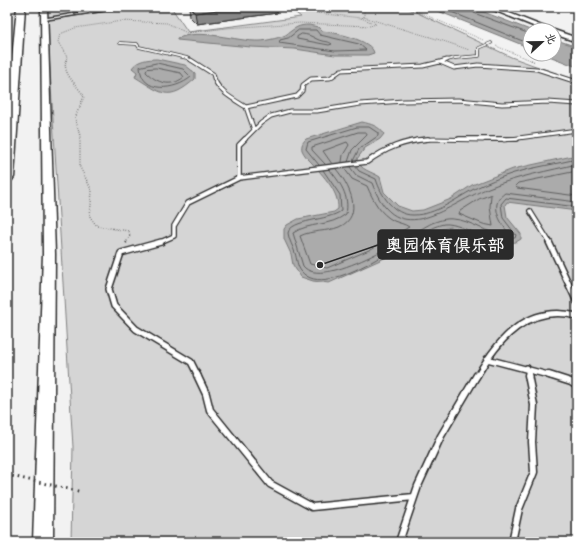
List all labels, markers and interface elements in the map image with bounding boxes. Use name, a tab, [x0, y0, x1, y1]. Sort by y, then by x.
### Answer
north arrow	[522, 22, 562, 62]
text: 北	[543, 31, 560, 46]
callout: 奥园体育俱乐部	[378, 230, 513, 259]
text: 奥园体育俱乐部	[386, 235, 505, 256]

